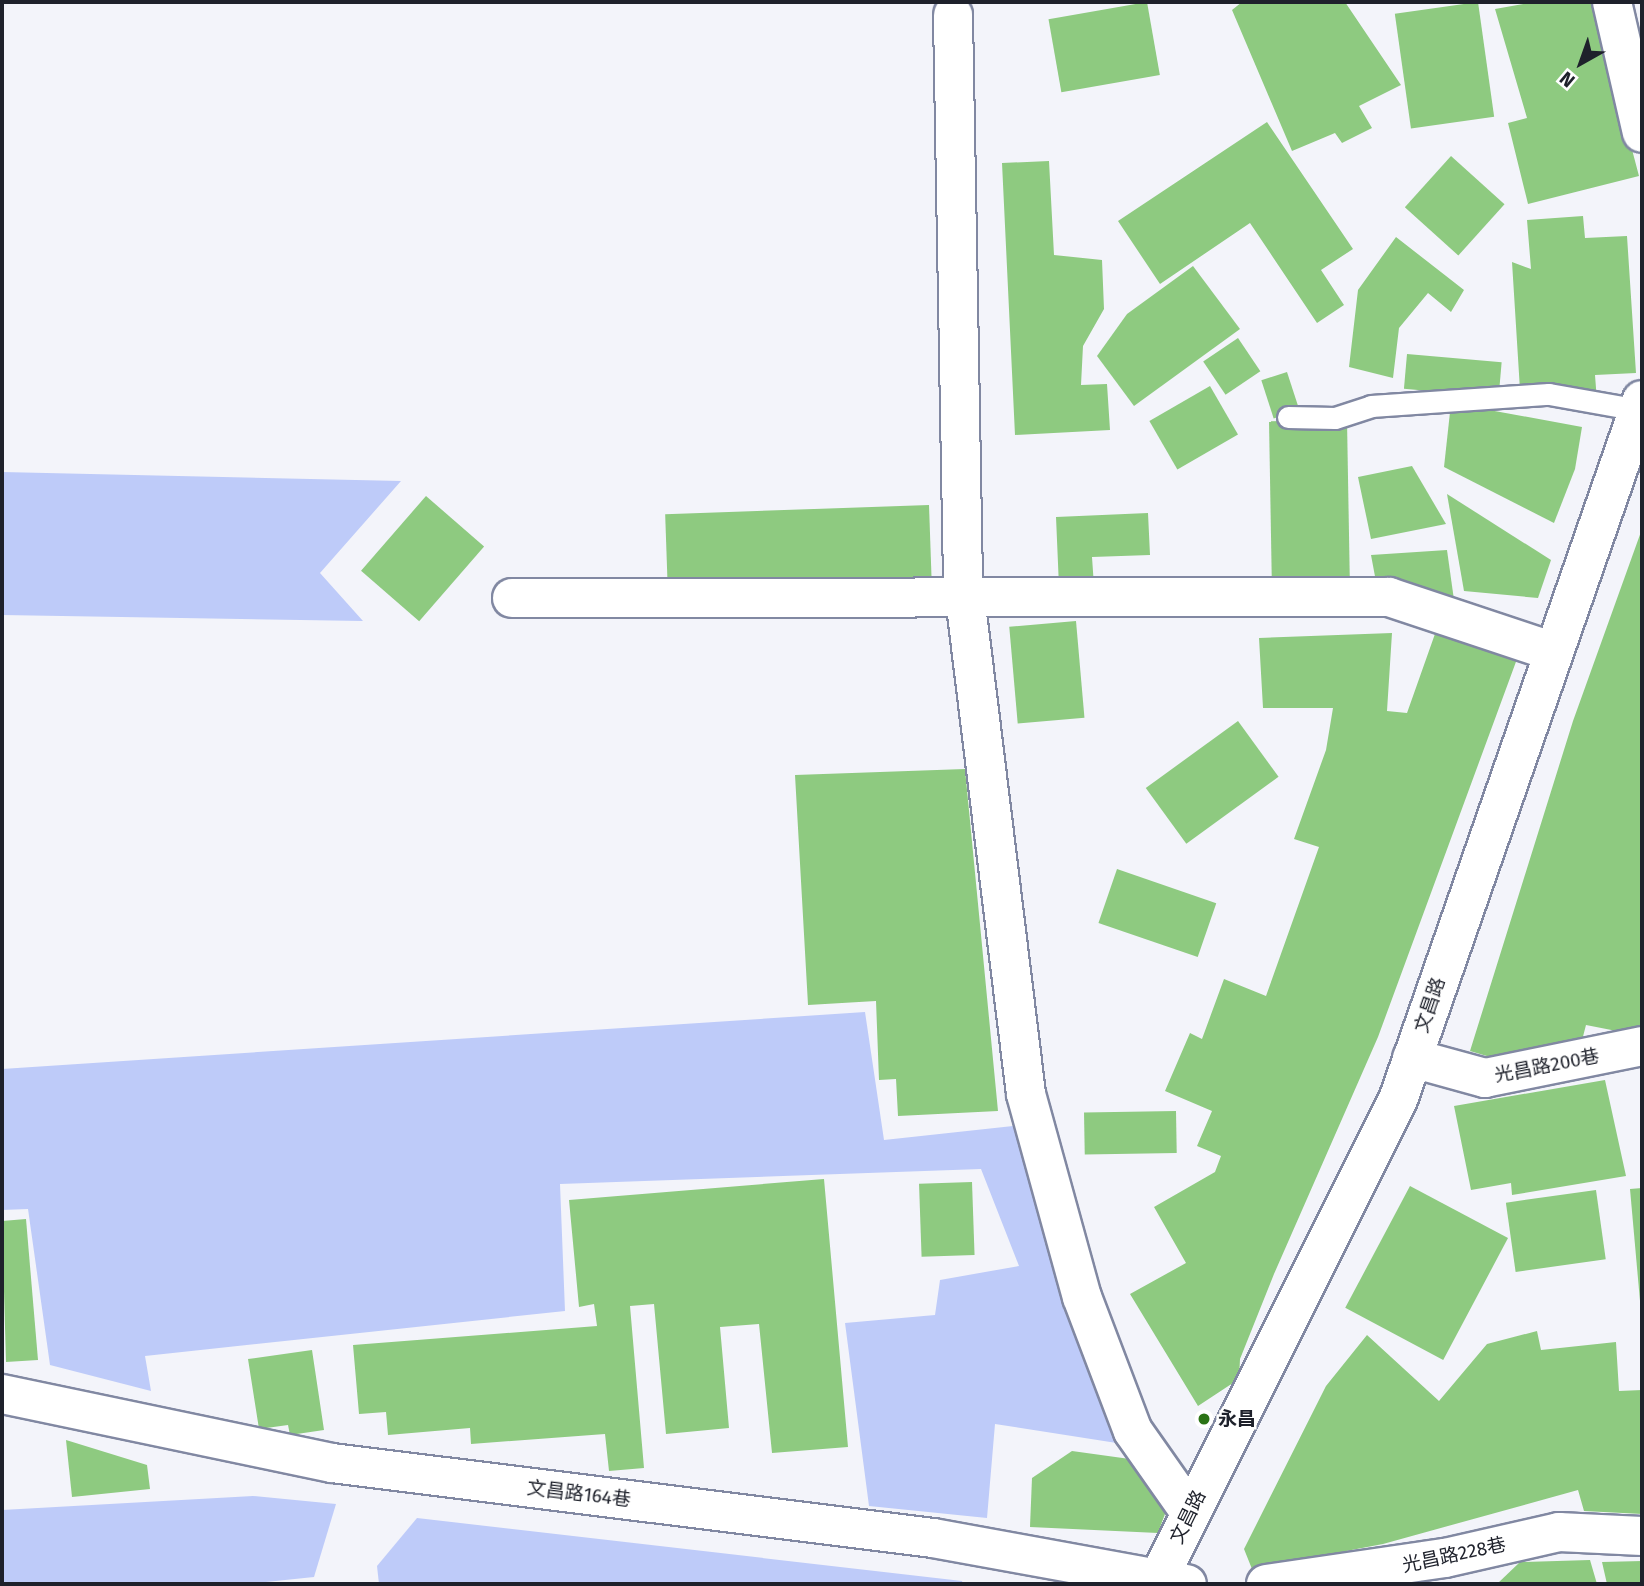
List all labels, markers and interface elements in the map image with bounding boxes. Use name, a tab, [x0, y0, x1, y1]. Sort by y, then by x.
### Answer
north arrow	[1546, 28, 1616, 98]
text: N	[1555, 67, 1579, 92]
street label: 文昌路	[1410, 974, 1450, 1036]
street label: 光昌路200巷	[1492, 1045, 1602, 1087]
place label: 永昌	[1218, 1408, 1256, 1430]
marker: 永昌	[1196, 1411, 1212, 1427]
street label: 文昌路164巷	[526, 1476, 632, 1512]
street label: 文昌路	[1165, 1486, 1211, 1548]
street label: 光昌路228巷	[1400, 1533, 1508, 1577]

